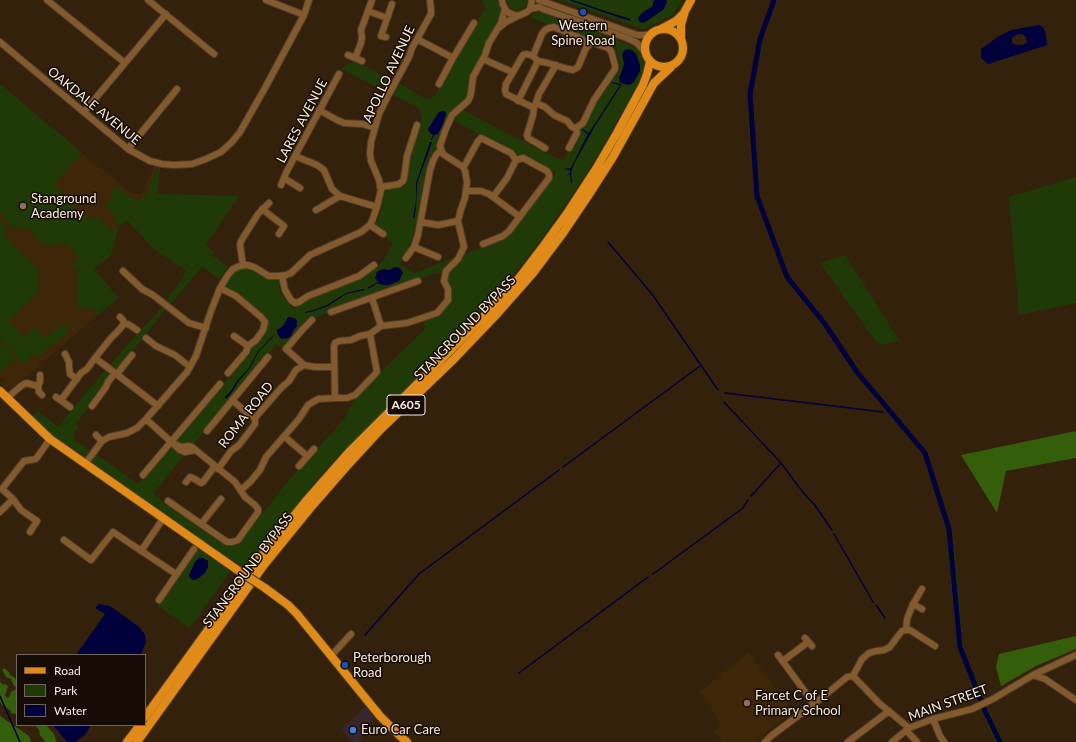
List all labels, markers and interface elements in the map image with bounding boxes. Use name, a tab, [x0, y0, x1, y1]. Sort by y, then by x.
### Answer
marker: Western Spine Road	[578, 7, 588, 17]
place label: Western Spine Road	[551, 18, 615, 49]
street label: APOLLO AVENUE	[360, 23, 418, 125]
street label: OAKDALE AVENUE	[44, 64, 144, 148]
street label: LARES AVENUE	[273, 76, 331, 166]
place label: Stanground Academy	[31, 191, 97, 222]
marker: Stanground Academy	[18, 201, 28, 211]
street label: STANGROUND BYPASS	[411, 272, 519, 384]
street label: ROMA ROAD	[215, 379, 277, 451]
road number: A605	[387, 395, 425, 415]
street label: STANGROUND BYPASS	[200, 510, 296, 630]
place label: Peterborough Road	[353, 650, 431, 681]
legend	[16, 654, 146, 726]
marker: Peterborough Road	[340, 660, 350, 670]
text: Road	[54, 663, 81, 678]
street label: MAIN STREET	[906, 681, 990, 725]
text: Park	[54, 683, 77, 698]
place label: Farcet C of E Primary School	[755, 688, 841, 719]
marker: Farcet C of E Primary School	[742, 698, 752, 708]
text: Water	[54, 703, 87, 718]
place label: Euro Car Care	[361, 722, 440, 738]
marker: Euro Car Care	[348, 725, 358, 735]

